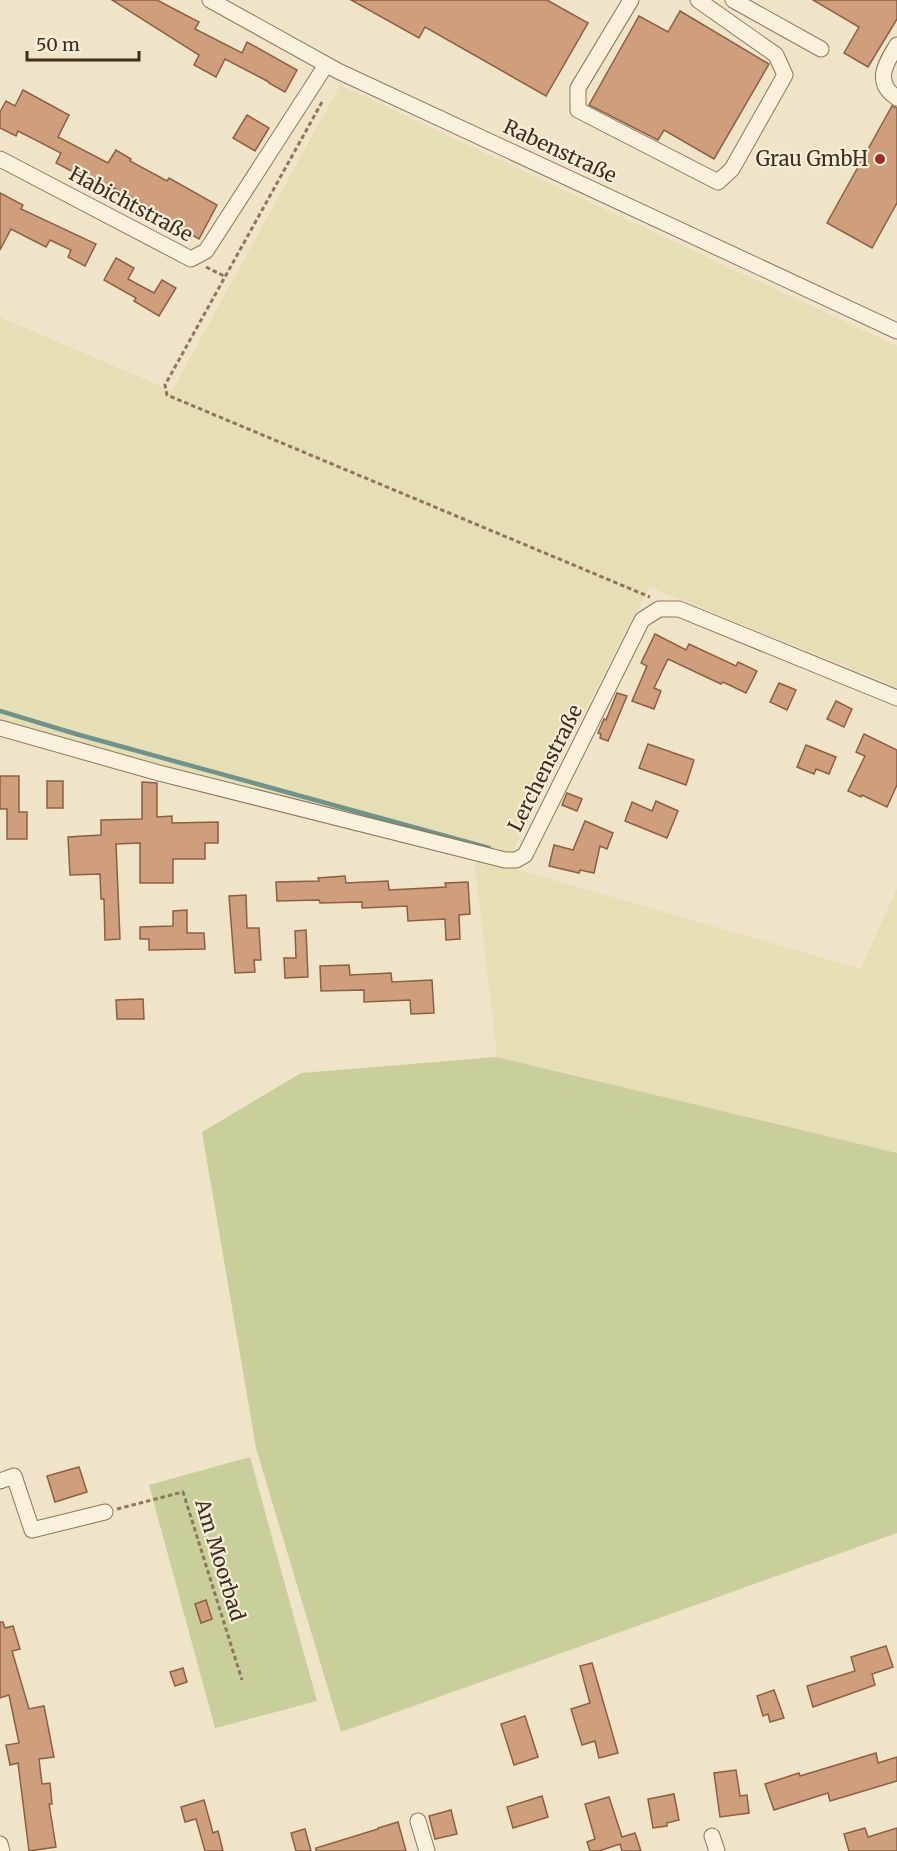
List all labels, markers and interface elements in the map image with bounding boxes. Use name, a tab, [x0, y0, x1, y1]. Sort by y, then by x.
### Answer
scale bar	[27, 24, 140, 62]
text: 50 m	[36, 33, 80, 56]
street label: Rabenstraße	[500, 113, 621, 188]
place label: Grau GmbH	[756, 146, 868, 171]
marker: Grau GmbH	[873, 152, 887, 166]
street label: Habichtstraße	[65, 161, 197, 247]
street label: Lerchenstraße	[502, 700, 587, 835]
street label: Am Moorbad	[190, 1495, 251, 1624]

